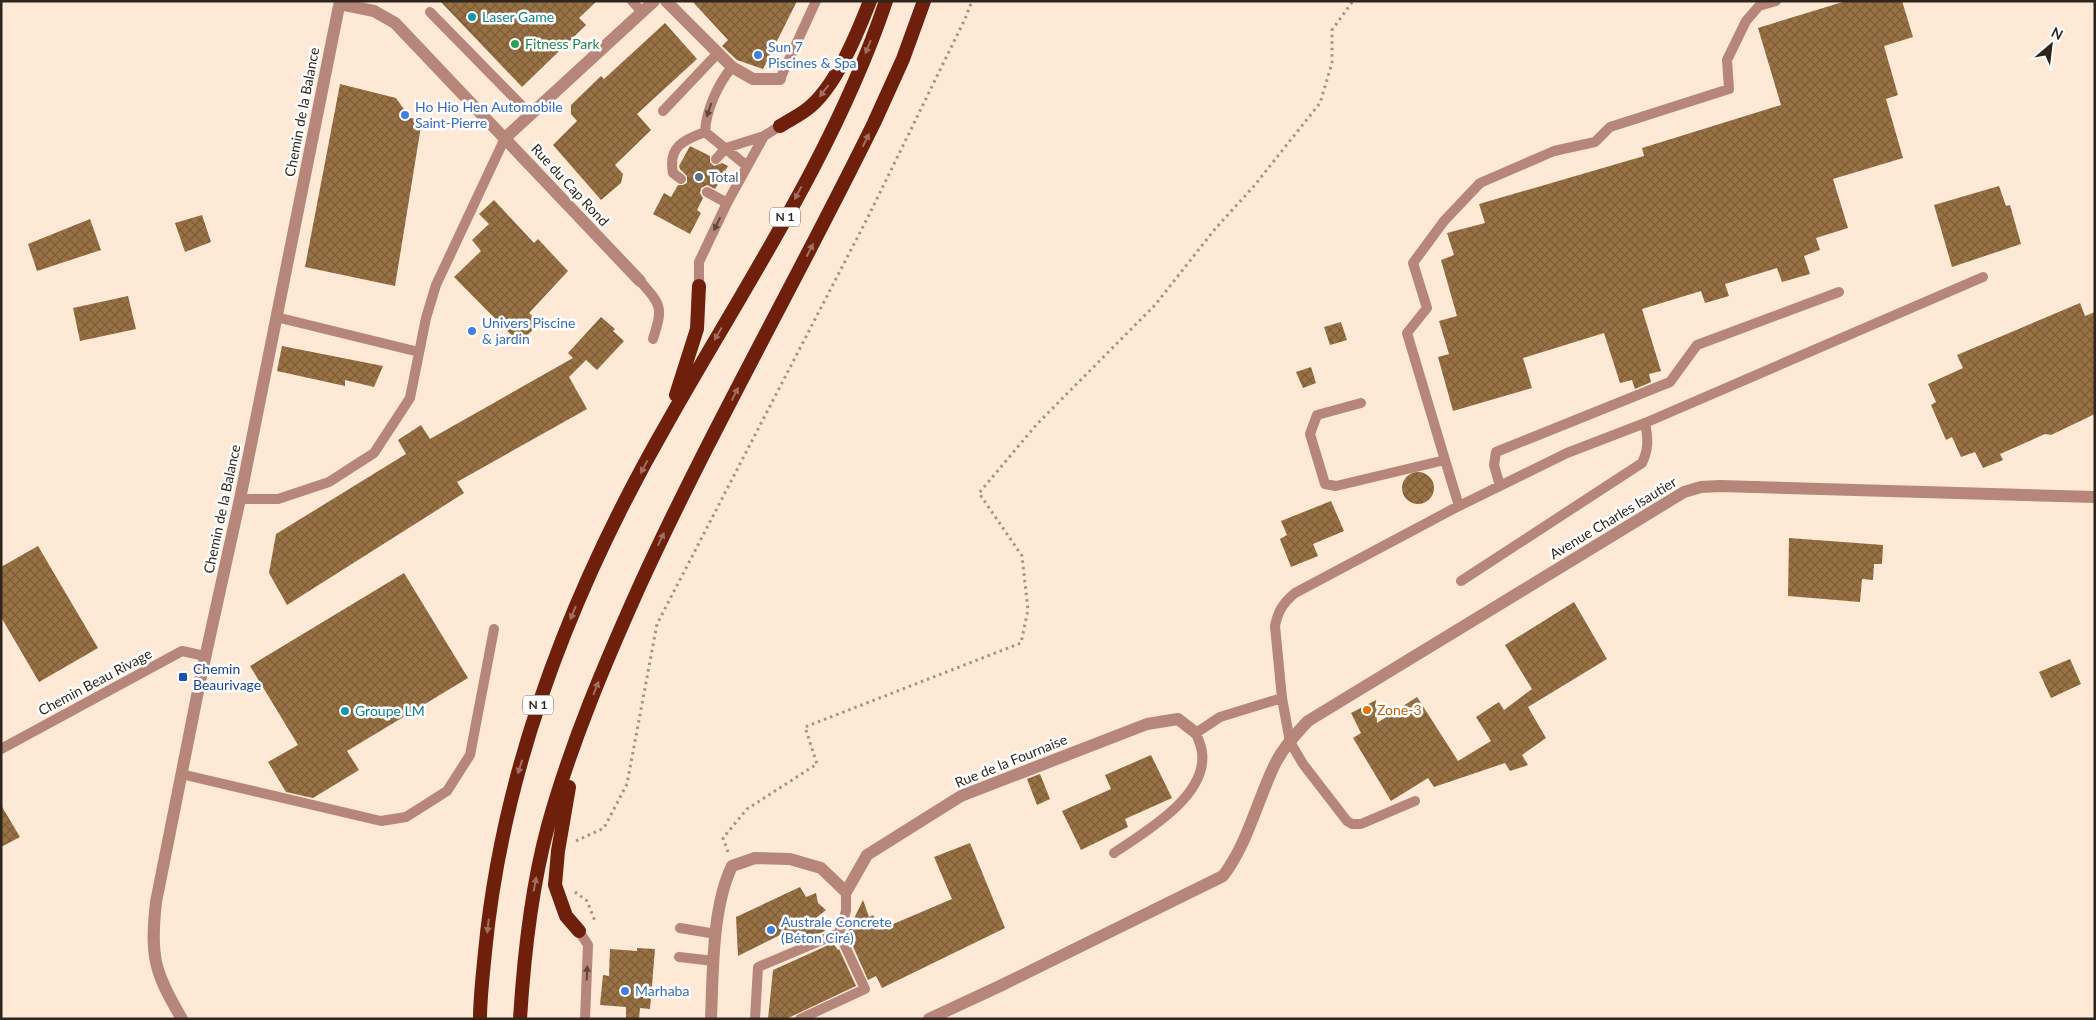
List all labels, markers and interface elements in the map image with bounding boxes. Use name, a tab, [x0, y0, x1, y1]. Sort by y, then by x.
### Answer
place label: Laser Game	[482, 8, 554, 25]
marker: Laser Game	[466, 11, 478, 23]
north arrow	[2026, 20, 2076, 70]
text: N	[2049, 23, 2066, 43]
place label: Fitness Park	[525, 35, 600, 52]
marker: Fitness Park	[509, 38, 521, 50]
place label: Sun 7 Piscines & Spa	[768, 38, 857, 71]
one-way arrow	[864, 40, 872, 55]
street label: Chemin de la Balance	[281, 46, 322, 178]
marker: Sun 7 Piscines & Spa	[752, 49, 764, 61]
one-way arrow	[818, 84, 829, 97]
place label: Ho Hio Hen Automobile Saint-Pierre	[415, 98, 563, 131]
one-way arrow	[705, 103, 713, 118]
marker: Ho Hio Hen Automobile Saint-Pierre	[399, 109, 411, 121]
one-way arrow	[862, 132, 870, 147]
street label: Rue du Cap Rond	[528, 140, 613, 229]
place label: Total	[709, 168, 739, 185]
marker: Total	[693, 171, 705, 183]
one-way arrow	[794, 186, 802, 200]
road number: N 1	[770, 208, 800, 226]
one-way arrow	[713, 217, 721, 231]
one-way arrow	[806, 242, 814, 257]
place label: Univers Piscine & jardin	[482, 314, 575, 347]
marker: Univers Piscine & jardin	[466, 325, 478, 337]
one-way arrow	[714, 327, 722, 342]
one-way arrow	[731, 387, 739, 401]
street label: Chemin de la Balance	[200, 443, 243, 575]
one-way arrow	[640, 460, 648, 474]
street label: Avenue Charles Isautier	[1546, 473, 1679, 562]
one-way arrow	[658, 532, 666, 546]
one-way arrow	[569, 606, 577, 621]
street label: Chemin Beau Rivage	[35, 644, 154, 719]
place label: Chemin Beaurivage	[193, 660, 261, 693]
marker: Chemin Beaurivage	[177, 671, 189, 683]
one-way arrow	[593, 681, 601, 695]
road number: N 1	[523, 696, 553, 714]
place label: Zone-3	[1377, 701, 1422, 718]
place label: Groupe LM	[355, 702, 425, 719]
marker: Zone-3	[1361, 704, 1373, 716]
marker: Groupe LM	[339, 705, 351, 717]
street label: Rue de la Fournaise	[952, 730, 1069, 791]
one-way arrow	[516, 759, 524, 774]
one-way arrow	[532, 875, 540, 891]
place label: Australe Concrete (Béton Ciré)	[781, 913, 892, 946]
one-way arrow	[484, 918, 492, 934]
marker: Australe Concrete (Béton Ciré)	[765, 924, 777, 936]
one-way arrow	[583, 965, 591, 981]
place label: Marhaba	[635, 982, 689, 999]
marker: Marhaba	[619, 985, 631, 997]

